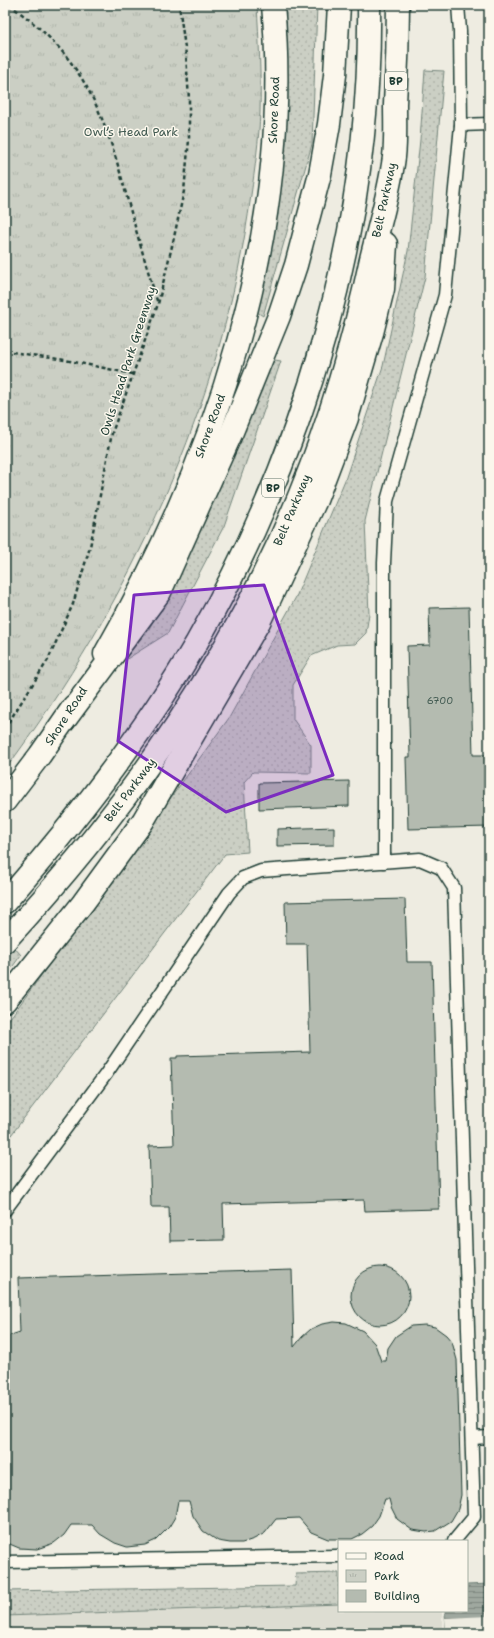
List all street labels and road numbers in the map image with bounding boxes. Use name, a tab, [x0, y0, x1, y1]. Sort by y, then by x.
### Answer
road number: BP	[385, 72, 407, 90]
street label: Shore Road	[265, 76, 283, 144]
street label: Belt Parkway	[368, 161, 400, 239]
street label: Owls Head Park Greenway	[96, 284, 160, 438]
street label: Shore Road	[191, 391, 229, 460]
street label: Belt Parkway	[270, 472, 314, 548]
road number: BP	[262, 479, 284, 497]
street label: Shore Road	[41, 683, 91, 748]
street label: Belt Parkway	[101, 755, 159, 825]

